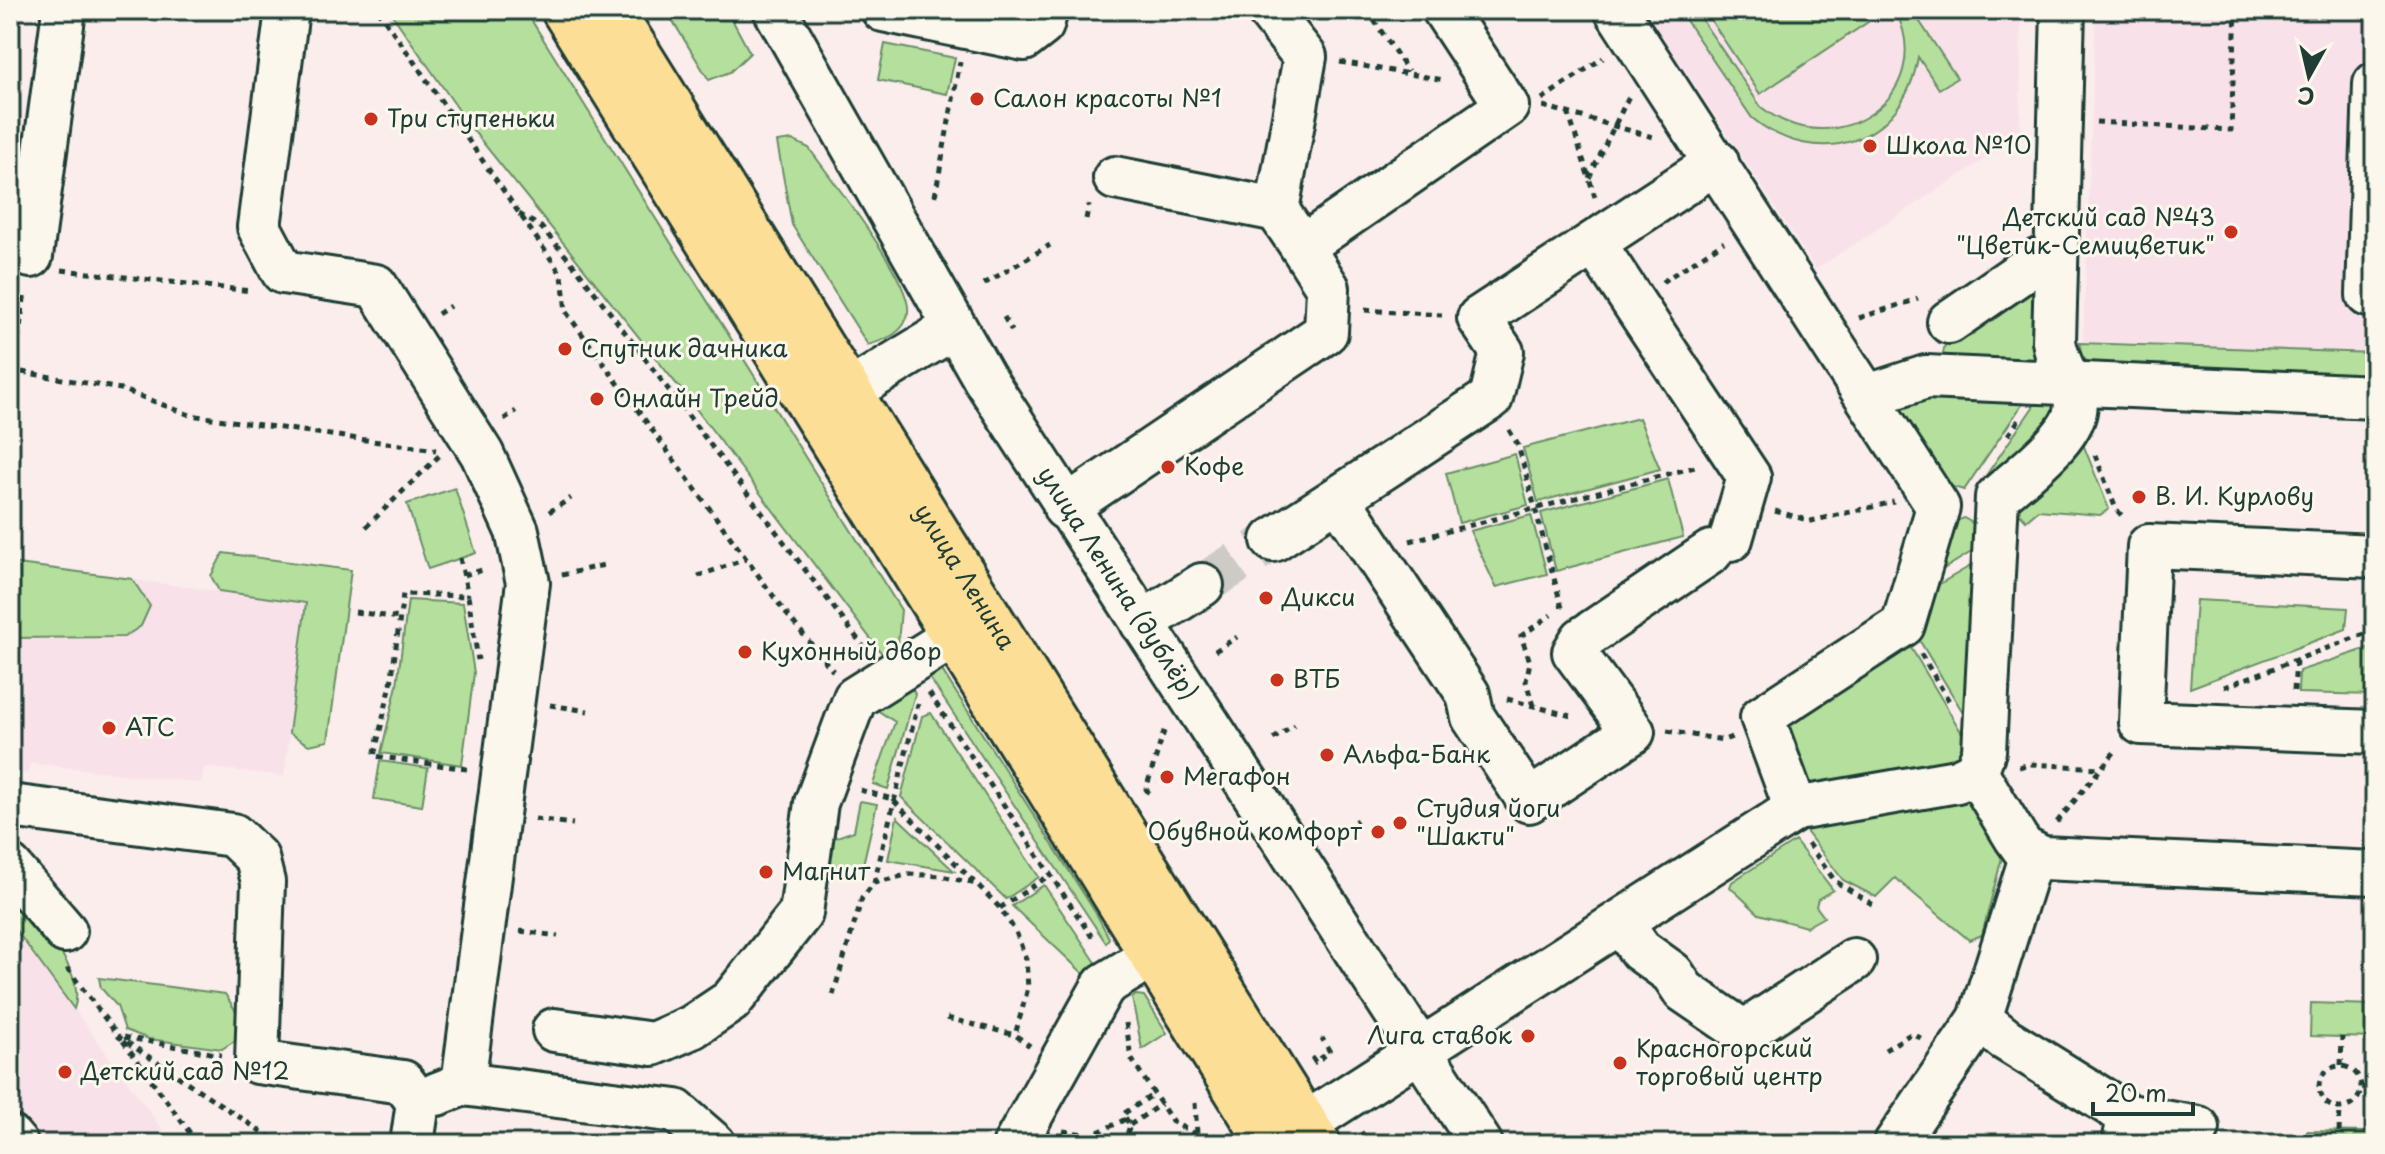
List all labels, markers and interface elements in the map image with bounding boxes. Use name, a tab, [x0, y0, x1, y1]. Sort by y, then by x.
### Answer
north arrow	[2269, 36, 2349, 116]
place label: Салон красоты №1	[993, 79, 1222, 115]
text: С	[2296, 80, 2316, 115]
marker: Салон красоты №1	[968, 90, 986, 108]
place label: Три ступеньки	[387, 99, 556, 135]
marker: Три ступеньки	[362, 110, 380, 128]
place label: Школа №10	[1886, 126, 2032, 162]
marker: Школа №10	[1861, 137, 1879, 155]
place label: Детский сад №43 "Цветик-Семицветик"	[1956, 198, 2215, 262]
marker: Детский сад №43 "Цветик-Семицветик"	[2222, 223, 2240, 241]
place label: Спутник дачника	[581, 329, 788, 365]
marker: Спутник дачника	[556, 340, 574, 358]
place label: Онлайн Трейд	[613, 379, 779, 415]
marker: Онлайн Трейд	[588, 390, 606, 408]
place label: Кофе	[1184, 447, 1244, 483]
street label: улица Ленина (дублёр)	[1030, 458, 1208, 706]
marker: Кофе	[1159, 458, 1177, 476]
place label: В. И. Курлову	[2155, 477, 2314, 513]
marker: В. И. Курлову	[2130, 488, 2148, 506]
street label: улица Ленина	[907, 496, 1025, 656]
place label: Дикси	[1281, 578, 1355, 614]
marker: Дикси	[1257, 589, 1275, 607]
place label: Кухонный двор	[761, 632, 941, 668]
marker: Кухонный двор	[736, 643, 754, 661]
place label: ВТБ	[1293, 660, 1340, 696]
marker: ВТБ	[1268, 671, 1286, 689]
place label: АТС	[125, 708, 175, 744]
marker: АТС	[100, 719, 118, 737]
place label: Альфа-Банк	[1343, 735, 1491, 771]
marker: Альфа-Банк	[1318, 746, 1336, 764]
place label: Мегафон	[1183, 757, 1291, 793]
marker: Мегафон	[1158, 768, 1176, 786]
place label: Студия йоги "Шакти"	[1416, 789, 1560, 853]
place label: Обувной комфорт	[1148, 812, 1362, 848]
marker: Студия йоги "Шакти"	[1391, 814, 1409, 832]
marker: Обувной комфорт	[1369, 823, 1387, 841]
place label: Магнит	[782, 852, 871, 888]
marker: Магнит	[757, 863, 775, 881]
place label: Лига ставок	[1367, 1016, 1513, 1052]
marker: Лига ставок	[1519, 1027, 1537, 1045]
place label: Красногорский торговый центр	[1636, 1029, 1823, 1093]
place label: Детский сад №12	[80, 1052, 289, 1088]
marker: Красногорский торговый центр	[1611, 1054, 1629, 1072]
marker: Детский сад №12	[56, 1063, 74, 1081]
scale bar	[2093, 1066, 2193, 1116]
text: 20 m	[2105, 1074, 2167, 1110]

